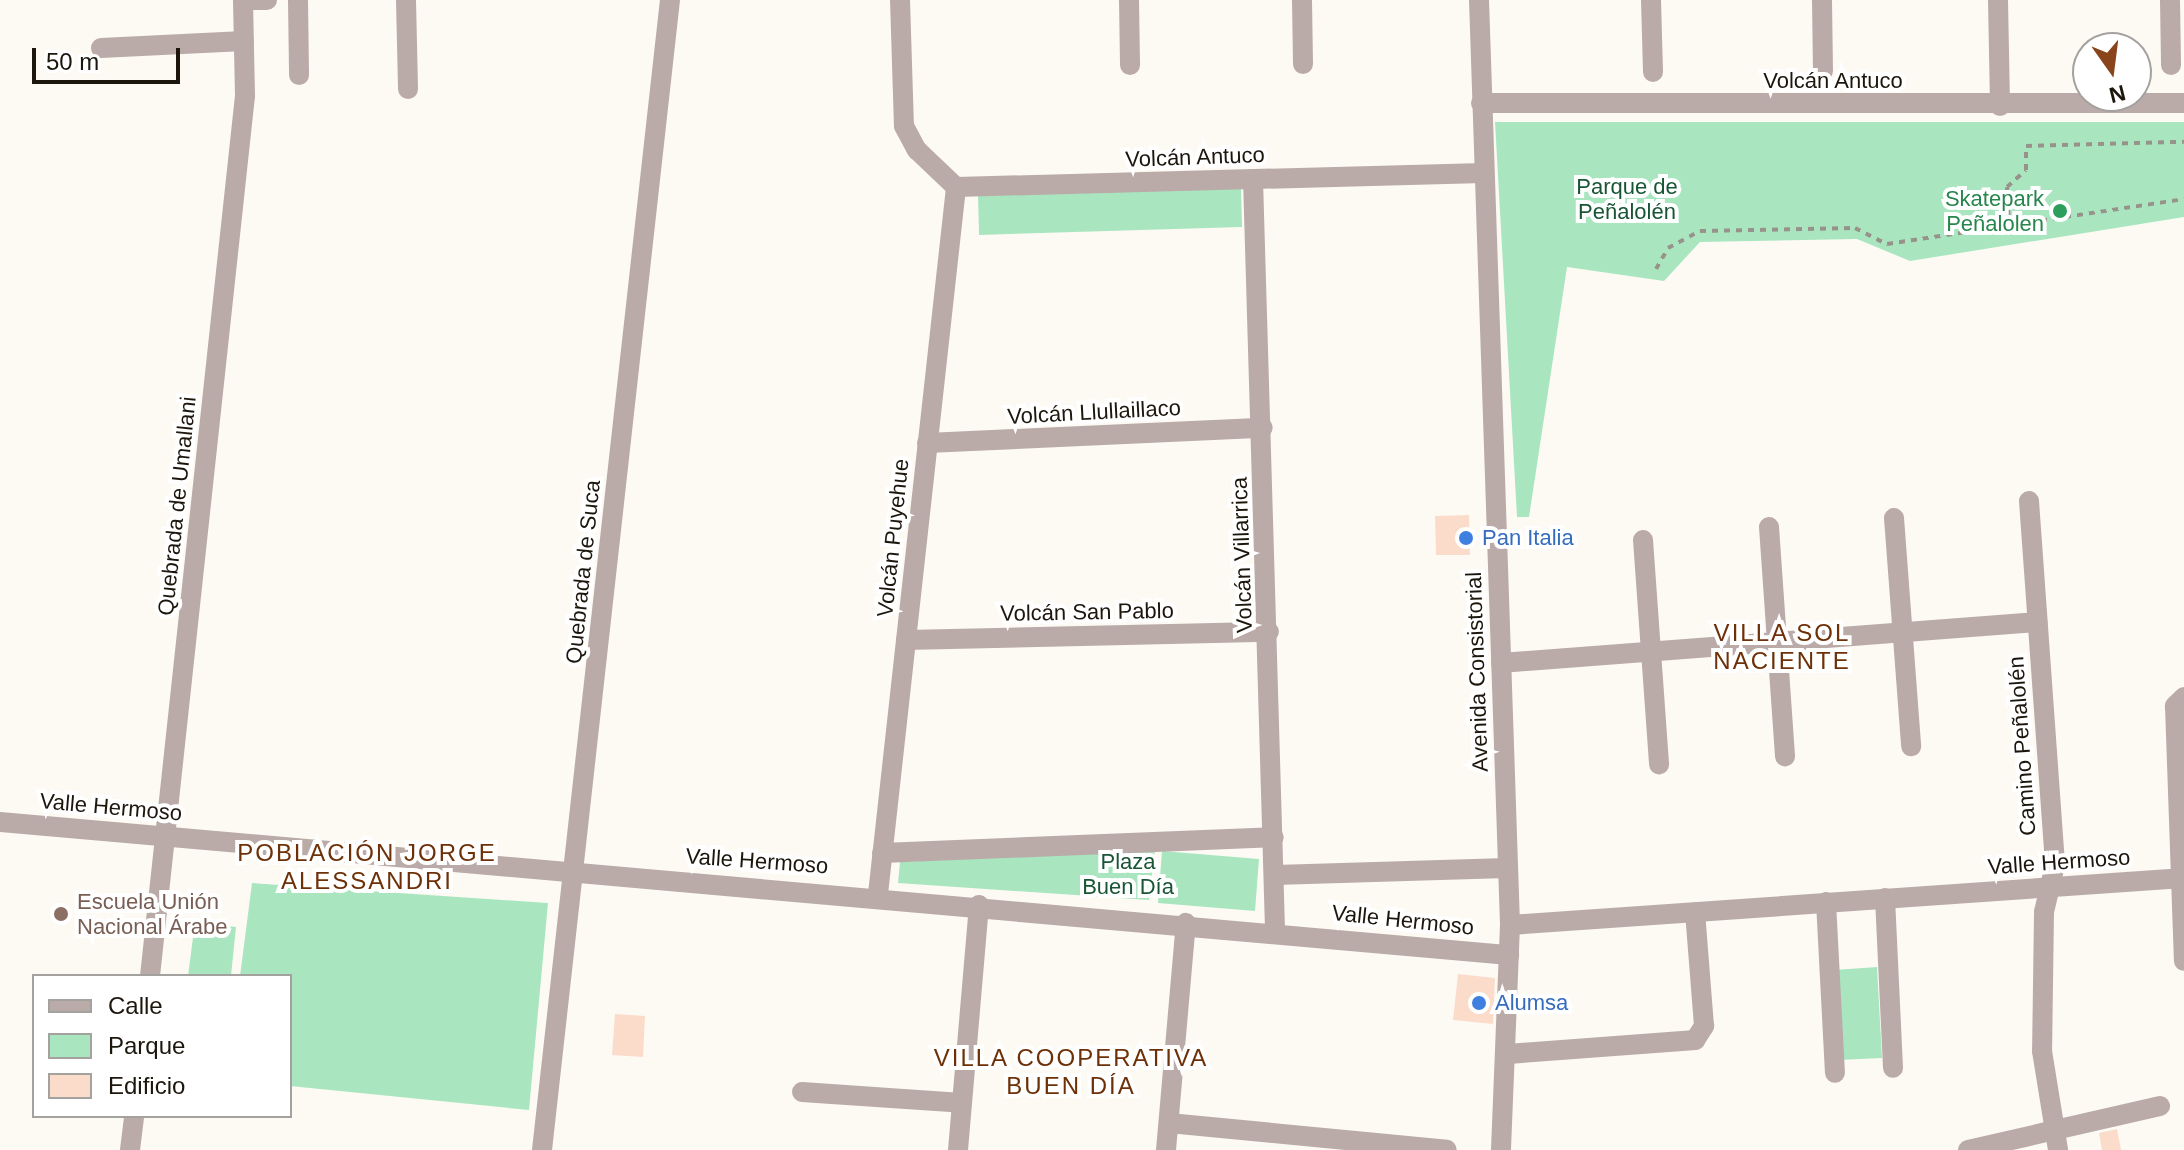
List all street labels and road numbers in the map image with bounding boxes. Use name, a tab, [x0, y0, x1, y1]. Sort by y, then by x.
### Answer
street label: Volcán Antuco	[1763, 68, 1903, 94]
street label: Volcán Antuco	[1124, 141, 1266, 173]
street label: Volcán Llullaillaco	[1007, 394, 1181, 430]
street label: Quebrada de Umallani	[152, 395, 202, 617]
street label: Volcán Puyehue	[872, 458, 914, 618]
street label: Volcán Villarrica	[1226, 477, 1258, 633]
street label: Quebrada de Suca	[560, 479, 606, 665]
street label: Avenida Consistorial	[1460, 572, 1494, 772]
street label: Volcán San Pablo	[1000, 597, 1174, 627]
street label: Camino Peñalolén	[2003, 655, 2041, 837]
street label: Valle Hermoso	[39, 788, 183, 826]
street label: Valle Hermoso	[685, 843, 829, 879]
street label: Valle Hermoso	[1987, 844, 2131, 880]
street label: Valle Hermoso	[1331, 899, 1475, 941]

